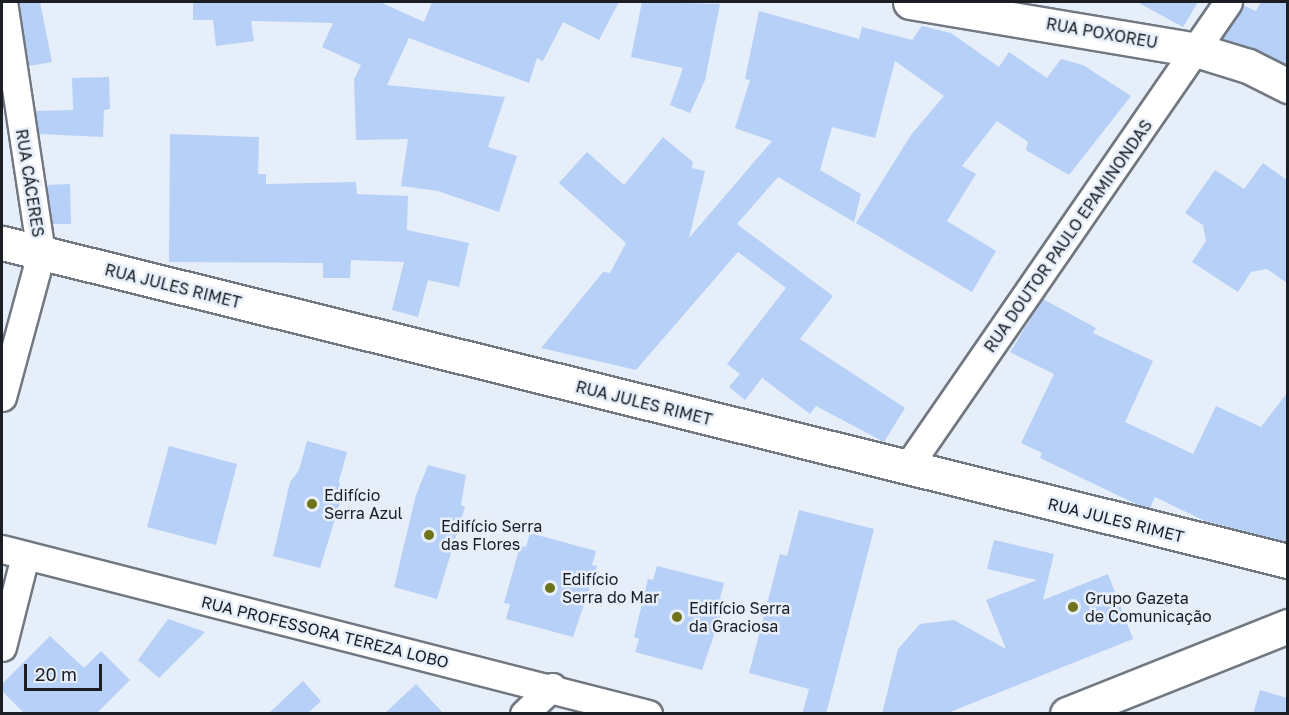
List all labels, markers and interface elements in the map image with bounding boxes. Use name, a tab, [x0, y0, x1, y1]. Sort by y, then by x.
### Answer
street label: RUA POXOREU	[1045, 14, 1159, 52]
street label: RUA DOUTOR PAULO EPAMINONDAS	[980, 116, 1156, 356]
street label: RUA CÁCERES	[12, 128, 48, 238]
street label: RUA JULES RIMET	[103, 260, 243, 312]
street label: RUA JULES RIMET	[574, 377, 714, 429]
place label: Edifício Serra Azul	[324, 485, 403, 523]
street label: RUA JULES RIMET	[1046, 494, 1186, 546]
marker: Edifício Serra Azul	[305, 497, 319, 511]
place label: Edifício Serra das Flores	[441, 516, 542, 554]
marker: Edifício Serra das Flores	[422, 528, 436, 542]
place label: Edifício Serra do Mar	[562, 569, 659, 607]
marker: Edifício Serra do Mar	[543, 581, 557, 595]
place label: Grupo Gazeta de Comunicação	[1085, 588, 1212, 626]
street label: RUA PROFESSORA TEREZA LOBO	[199, 592, 451, 672]
place label: Edifício Serra da Graciosa	[689, 598, 790, 636]
marker: Grupo Gazeta de Comunicação	[1066, 600, 1080, 614]
marker: Edifício Serra da Graciosa	[670, 610, 684, 624]
scale bar	[27, 652, 105, 690]
text: 20 m	[35, 663, 77, 685]

